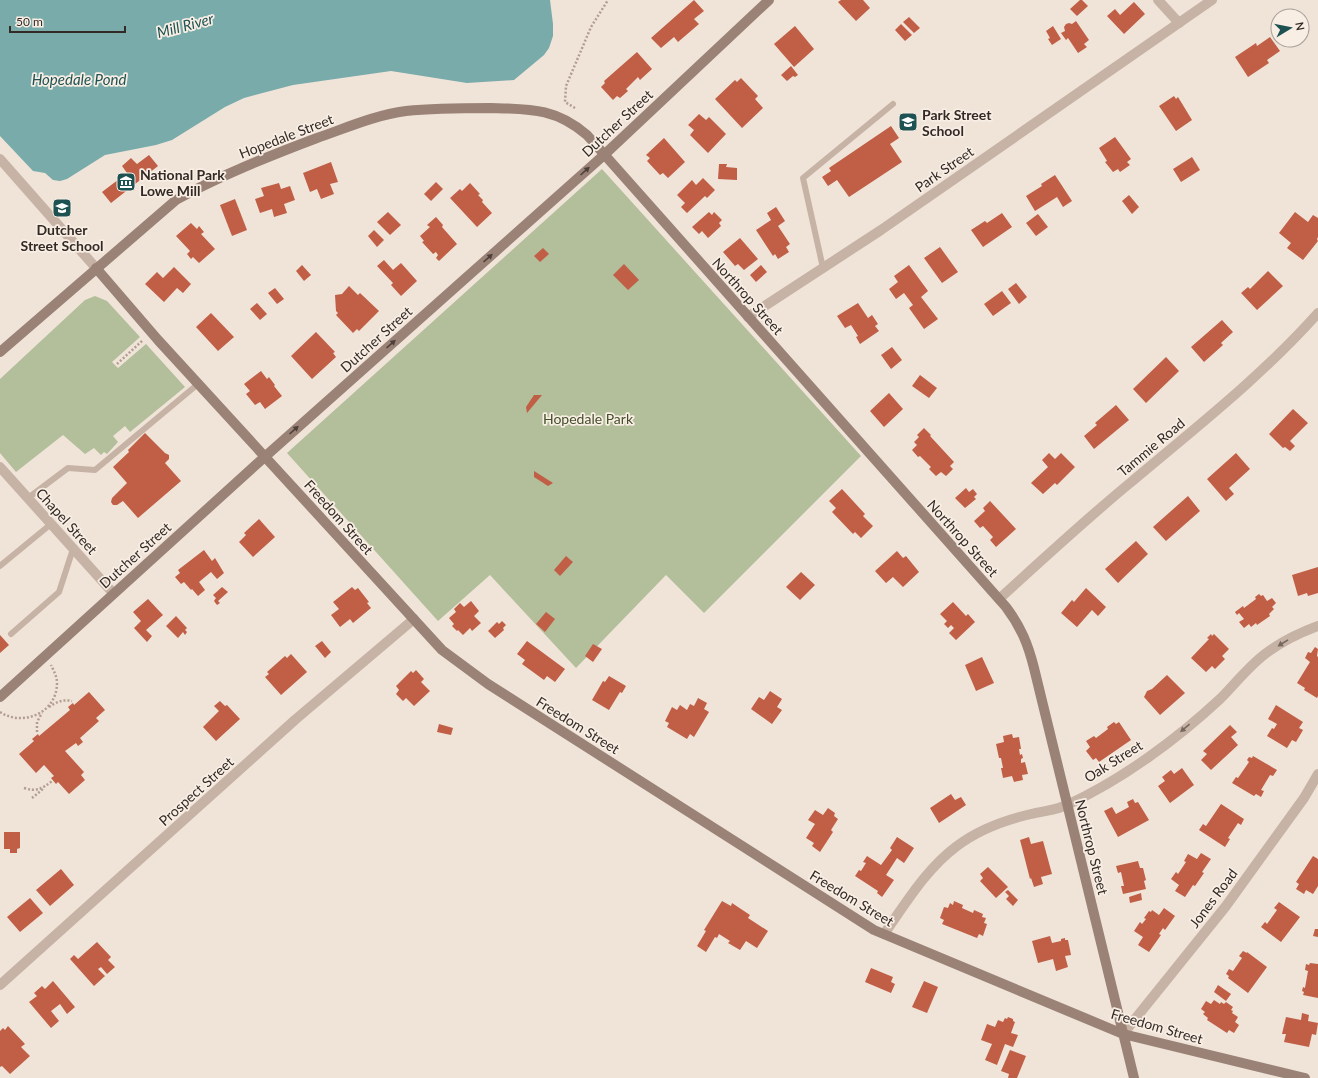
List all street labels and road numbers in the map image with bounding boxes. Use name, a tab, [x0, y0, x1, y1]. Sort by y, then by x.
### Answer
street label: Dutcher Street	[578, 86, 656, 160]
street label: Hopedale Street	[236, 110, 336, 162]
street label: Park Street	[911, 143, 977, 195]
street label: Northrop Street	[709, 254, 787, 338]
street label: Dutcher Street	[337, 302, 415, 376]
street label: Tammie Road	[1114, 414, 1188, 480]
street label: Freedom Street	[301, 476, 377, 558]
street label: Chapel Street	[33, 484, 101, 558]
street label: Northrop Street	[924, 496, 1002, 580]
street label: Dutcher Street	[96, 518, 174, 592]
street label: Freedom Street	[533, 693, 623, 757]
street label: Oak Street	[1081, 736, 1145, 786]
street label: Prospect Street	[155, 753, 237, 829]
street label: Northrop Street	[1072, 798, 1112, 896]
street label: Jones Road	[1185, 865, 1241, 931]
street label: Freedom Street	[807, 866, 897, 930]
street label: Freedom Street	[1109, 1005, 1205, 1047]

